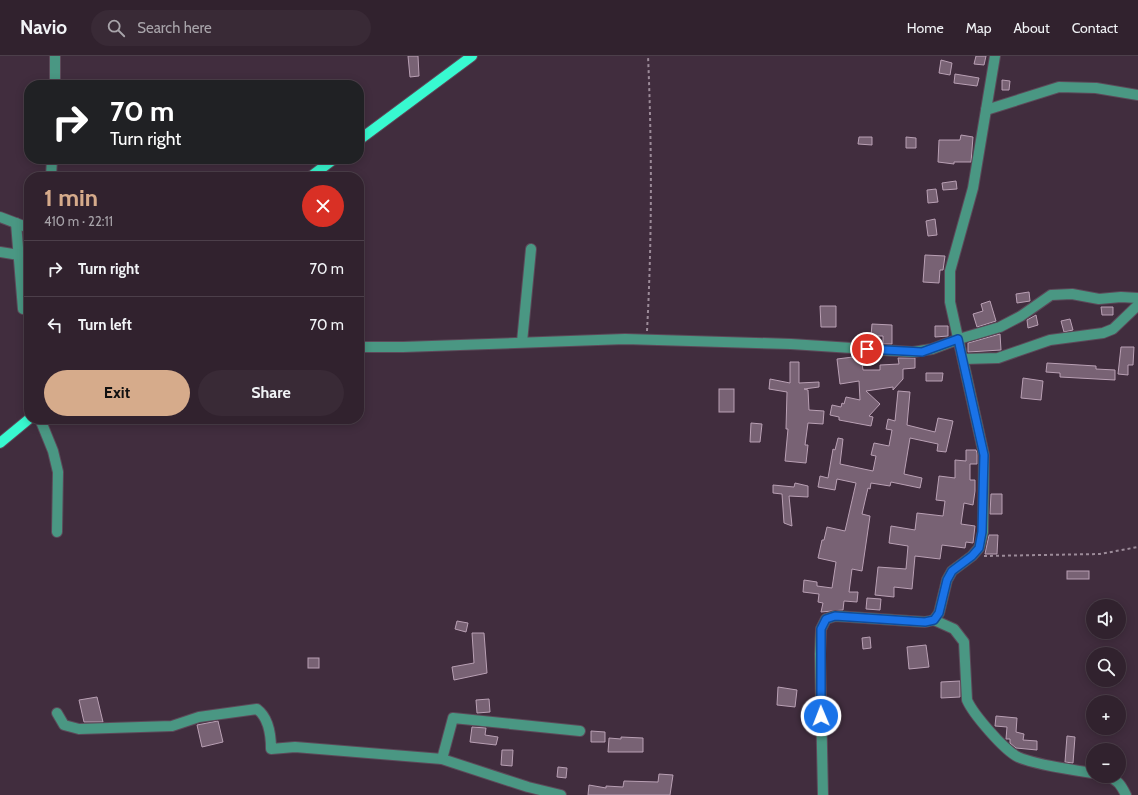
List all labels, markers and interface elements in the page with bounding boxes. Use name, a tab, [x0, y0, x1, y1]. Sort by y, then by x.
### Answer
search box	[91, 10, 371, 46]
text: Navio	[20, 16, 67, 39]
icon: search	[105, 17, 127, 39]
text: Search here	[137, 19, 212, 37]
text: Home	[907, 19, 944, 37]
text: Map	[966, 19, 991, 37]
text: About	[1013, 19, 1050, 37]
text: Contact	[1072, 19, 1118, 37]
text: 70 m	[110, 94, 174, 128]
icon: right	[44, 96, 96, 148]
text: Turn right	[110, 128, 181, 150]
text: 1 min	[44, 183, 98, 212]
button: close	[302, 185, 344, 227]
text: 410 m · 22:11	[44, 213, 113, 229]
icon: right	[44, 258, 66, 280]
text: Turn right	[78, 260, 139, 278]
text: 70 m	[310, 260, 344, 278]
icon: left	[44, 314, 66, 336]
text: Turn left	[78, 316, 132, 334]
text: 70 m	[310, 316, 344, 334]
pin	[850, 332, 884, 366]
icon: arrive	[856, 338, 878, 360]
button: Exit	[44, 370, 190, 416]
button: Share	[198, 370, 344, 416]
map controls	[1086, 599, 1126, 783]
button: sound	[1086, 599, 1126, 639]
button: search	[1086, 647, 1126, 687]
position arrow	[800, 695, 842, 737]
button: +	[1086, 695, 1126, 735]
button: −	[1086, 743, 1126, 783]

